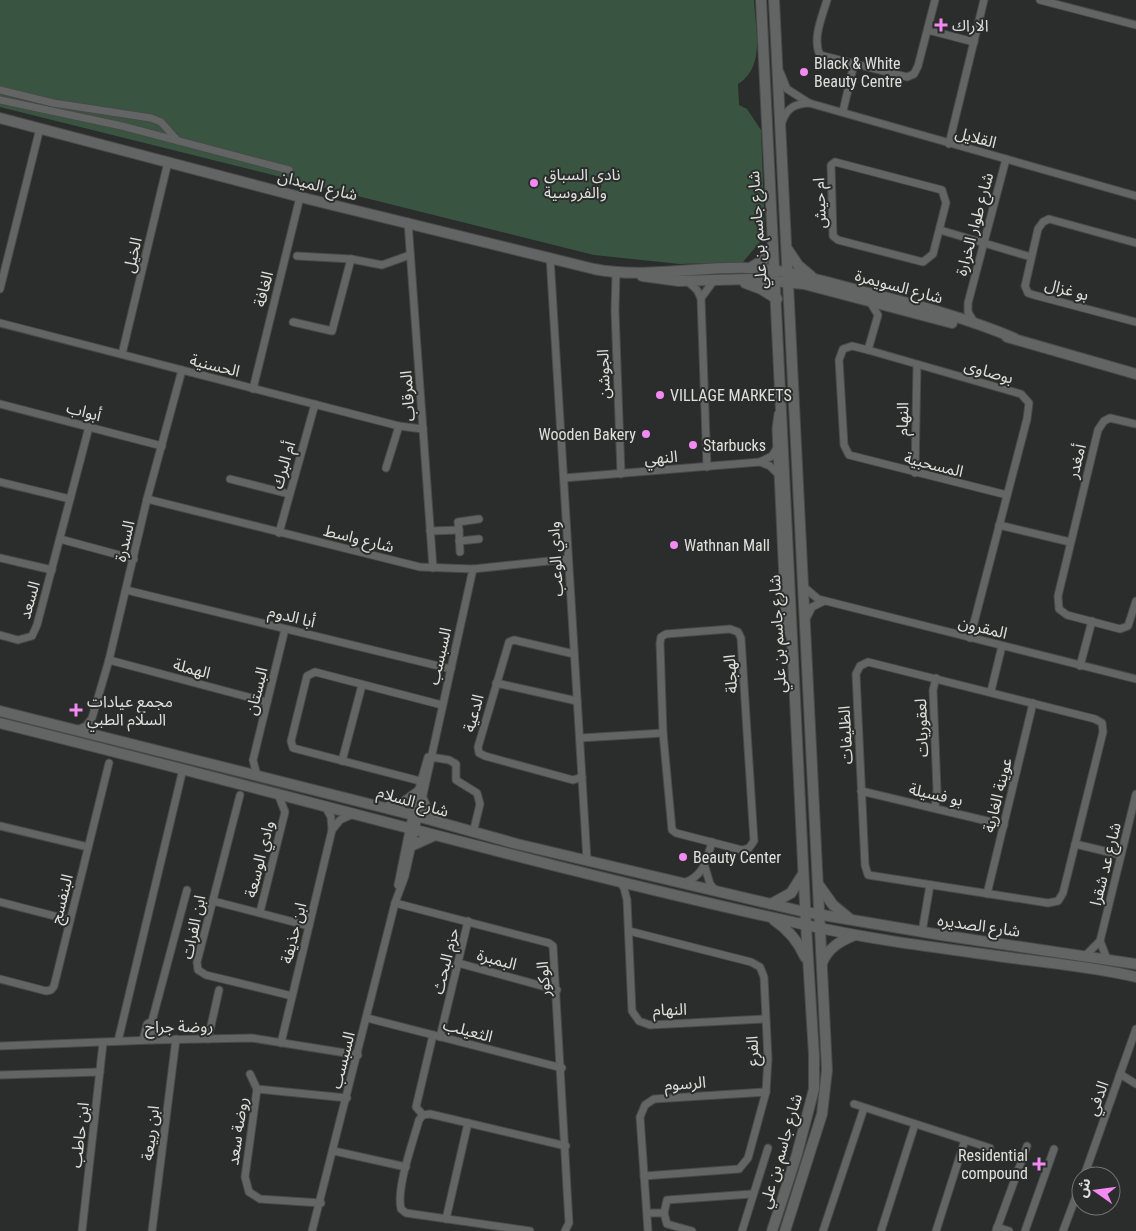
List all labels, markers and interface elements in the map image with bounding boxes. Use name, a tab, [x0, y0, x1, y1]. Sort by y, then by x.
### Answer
place label: الاراك	[952, 16, 989, 35]
marker: الاراك	[934, 18, 948, 32]
place label: Black & White Beauty Centre	[814, 54, 902, 91]
marker: Black & White Beauty Centre	[798, 66, 810, 78]
street label: القلايل	[953, 123, 999, 152]
place label: نادي السباق والفروسية	[544, 165, 621, 202]
street label: شارع الميدان	[275, 166, 360, 207]
street label: شارع جاسم بن علي	[744, 170, 774, 290]
street label: شارع طوار الخرارة	[952, 170, 1000, 279]
marker: نادي السباق والفروسية	[528, 177, 540, 189]
street label: ام حيش	[809, 177, 833, 229]
street label: الخيل	[119, 236, 146, 275]
street label: شارع السويمرة	[852, 266, 945, 310]
street label: الغافة	[250, 269, 277, 309]
street label: بو غزال	[1043, 275, 1091, 305]
street label: الجوشن	[593, 349, 614, 399]
street label: الحسنية	[188, 350, 242, 381]
street label: بوصاوى	[962, 355, 1016, 388]
street label: المرقاب	[396, 370, 419, 422]
place label: VILLAGE MARKETS	[670, 386, 792, 405]
marker: VILLAGE MARKETS	[654, 389, 666, 401]
street label: أبواب	[64, 398, 103, 425]
street label: النهام	[893, 402, 915, 436]
place label: Wooden Bakery	[539, 425, 636, 444]
marker: Wooden Bakery	[640, 428, 652, 440]
place label: Starbucks	[703, 436, 766, 455]
street label: أم البرك	[268, 439, 302, 492]
marker: Starbucks	[687, 439, 699, 451]
street label: أمغدر	[1063, 442, 1090, 481]
street label: النهي	[644, 447, 679, 471]
street label: المسحبية	[902, 448, 965, 481]
street label: السدرة	[111, 519, 138, 564]
street label: شارع واسط	[321, 521, 396, 559]
street label: وادي الوعب	[544, 521, 570, 597]
place label: Wathnan Mall	[684, 536, 770, 555]
marker: Wathnan Mall	[668, 539, 680, 551]
street label: شارع جاسم بن علي	[765, 574, 793, 694]
street label: السعد	[15, 579, 44, 621]
street label: أبا الدوم	[266, 601, 317, 634]
street label: المقرون	[957, 612, 1009, 643]
street label: السبسب	[424, 626, 455, 687]
street label: الهملة	[171, 654, 213, 683]
street label: الهجلة	[720, 654, 741, 694]
street label: البستان	[241, 665, 272, 717]
place label: مجمع عيادات السلام الطبي	[87, 692, 173, 732]
street label: الدعية	[459, 692, 488, 734]
street label: لعقوريات	[911, 698, 932, 758]
marker: مجمع عيادات السلام الطبي	[69, 703, 83, 717]
street label: الظليفات	[834, 705, 857, 765]
street label: عوينة الغارية	[979, 756, 1016, 834]
street label: بو فسيلة	[907, 779, 965, 810]
street label: شارع السلام	[374, 782, 451, 824]
street label: وادي الوسعة	[241, 819, 281, 900]
street label: شارع عد شقرا	[1086, 820, 1128, 909]
place label: Beauty Center	[693, 848, 781, 867]
marker: Beauty Center	[677, 851, 689, 863]
street label: البنفسج	[46, 872, 80, 927]
street label: ابن الفرات	[177, 893, 210, 961]
street label: ابن حذيفة	[277, 901, 310, 965]
street label: شارع الصديره	[936, 910, 1022, 944]
street label: حزم البحث	[428, 926, 466, 997]
street label: البمبرة	[475, 945, 519, 974]
street label: الوكور	[533, 961, 554, 998]
street label: النهام	[653, 1000, 687, 1022]
street label: الثعيلب	[441, 1015, 495, 1046]
street label: روضة جراح	[145, 1016, 213, 1040]
street label: السبسب	[326, 1030, 359, 1091]
street label: الفرع	[742, 1035, 766, 1066]
street label: الرسوم	[664, 1073, 707, 1097]
street label: الدفي	[1082, 1078, 1115, 1119]
street label: شارع جاسم بن علي	[755, 1092, 809, 1212]
street label: روضة سعد	[223, 1096, 252, 1166]
street label: ابن حاطب	[66, 1101, 93, 1169]
street label: ابن ربيعة	[138, 1104, 163, 1162]
place label: Residential compound	[958, 1146, 1028, 1183]
marker: Residential compound	[1032, 1157, 1046, 1171]
north arrow	[1071, 1166, 1121, 1216]
text: ش	[1073, 1177, 1093, 1199]

